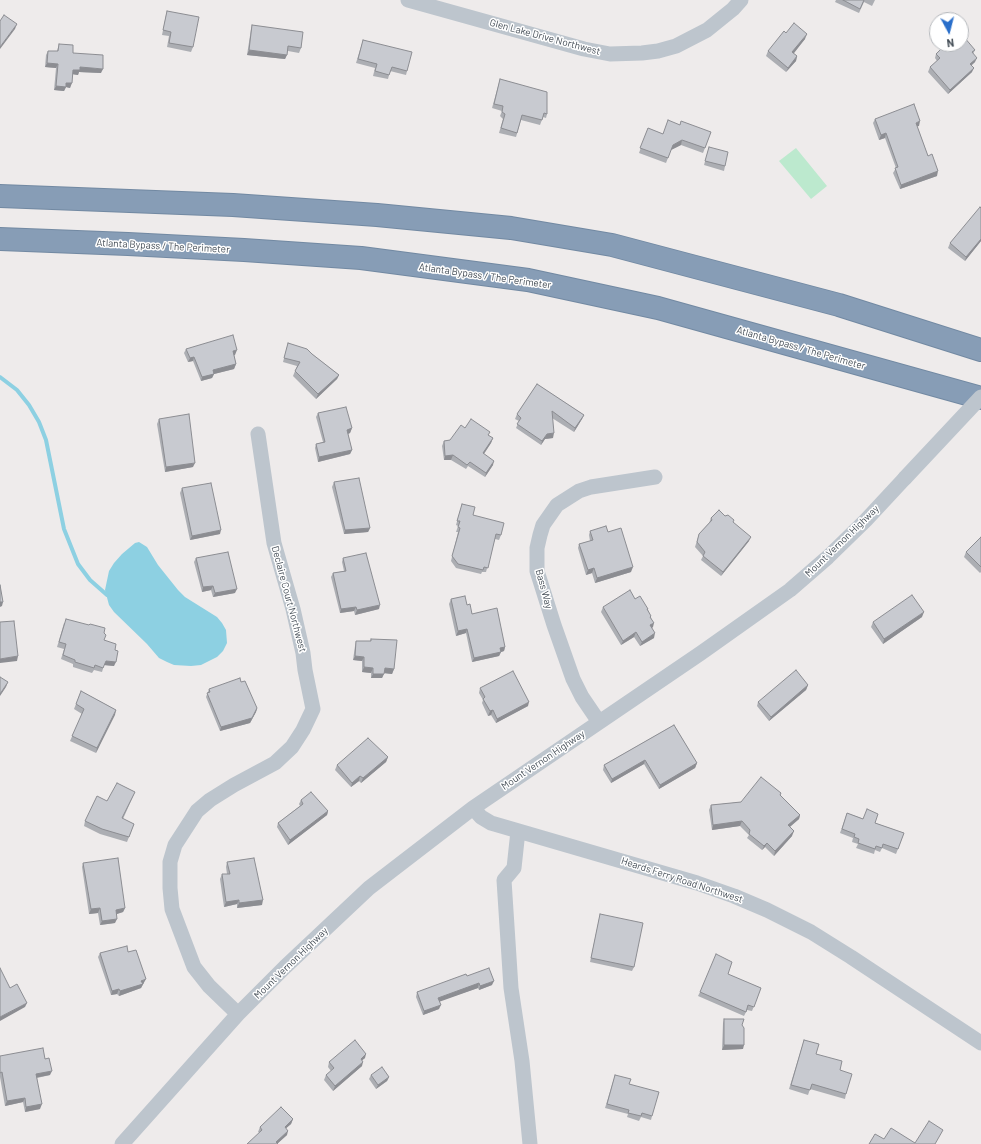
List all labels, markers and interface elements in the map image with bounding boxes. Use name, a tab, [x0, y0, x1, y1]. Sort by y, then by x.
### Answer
north arrow	[929, 12, 969, 52]
street label: Glen Lake Drive Northwest	[488, 16, 602, 58]
text: N	[946, 37, 955, 50]
street label: Atlanta Bypass / The Perimeter	[96, 237, 230, 255]
street label: Atlanta Bypass / The Perimeter	[418, 261, 552, 291]
street label: Atlanta Bypass / The Perimeter	[735, 324, 867, 372]
street label: Mount Vernon Highway	[803, 503, 881, 579]
street label: Declaire Court Northwest	[269, 545, 309, 653]
street label: Bass Way	[533, 568, 555, 610]
street label: Mount Vernon Highway	[499, 728, 587, 792]
street label: Heards Ferry Road Northwest	[620, 855, 744, 905]
street label: Mount Vernon Highway	[252, 925, 330, 1001]

